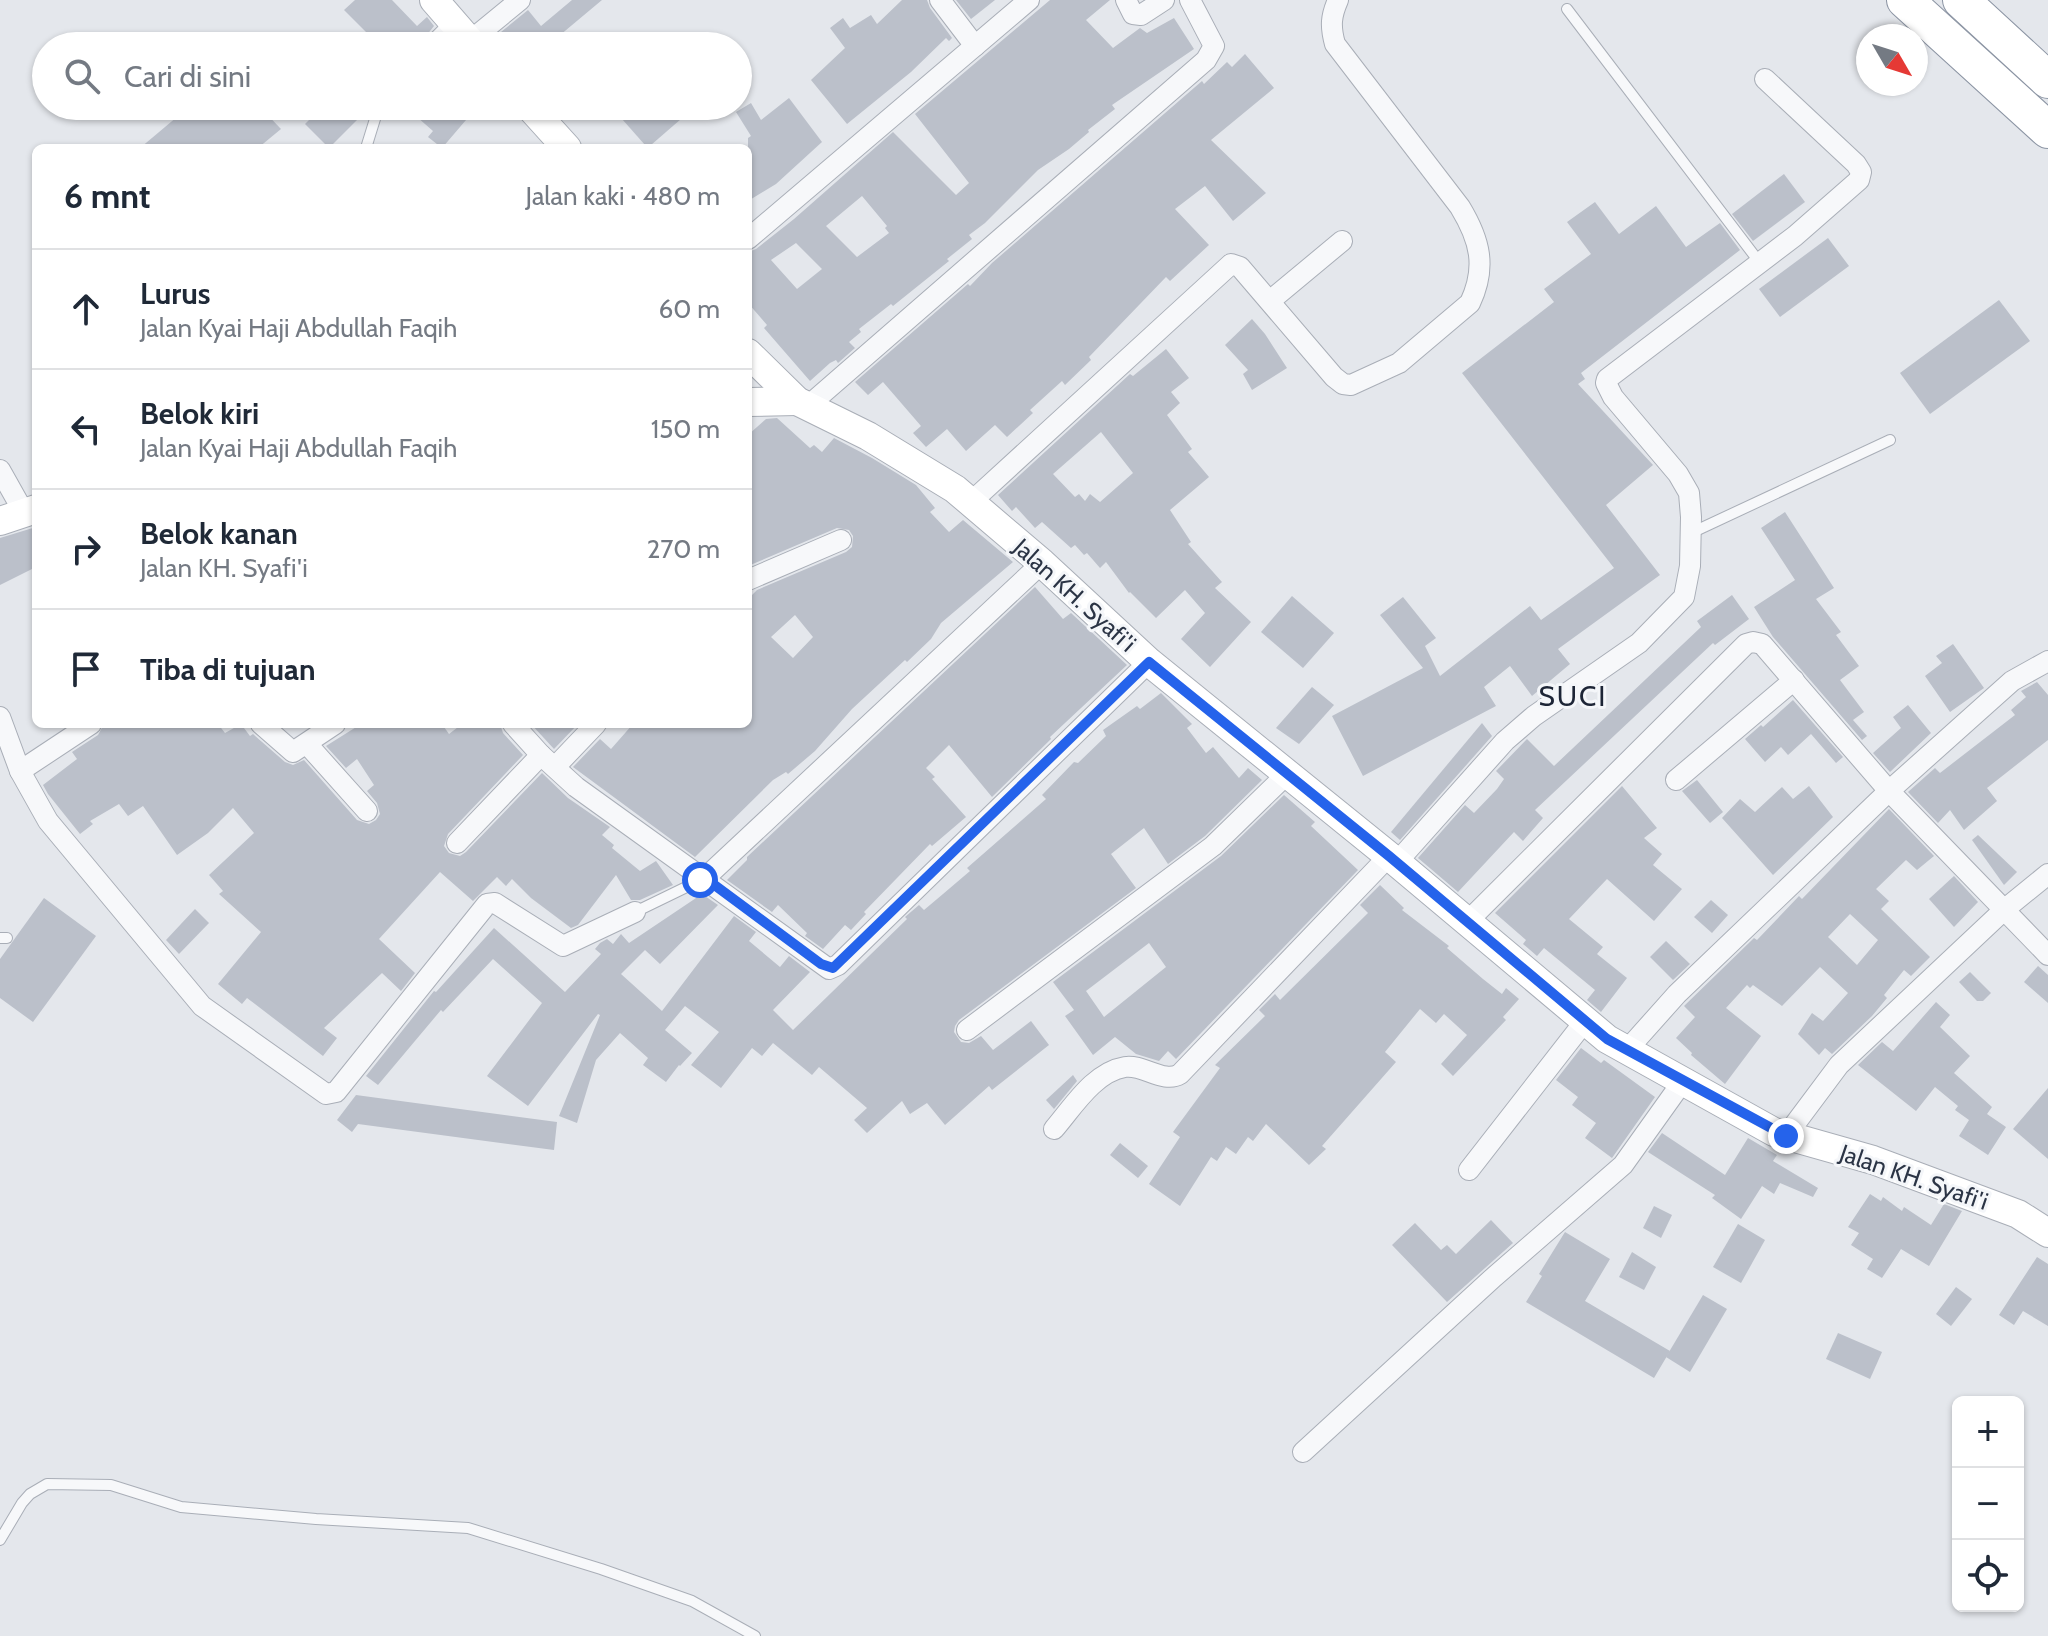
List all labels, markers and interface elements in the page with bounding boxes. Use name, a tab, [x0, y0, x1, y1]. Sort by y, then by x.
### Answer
north arrow	[1856, 24, 1928, 96]
search box	[32, 32, 752, 120]
icon: search	[60, 54, 104, 98]
text: Cari di sini	[124, 58, 251, 95]
text: 6 mnt	[64, 175, 151, 217]
text: Jalan kaki · 480 m	[526, 180, 720, 212]
text: Lurus	[140, 275, 211, 312]
icon: ahead	[64, 287, 108, 331]
text: 60 m	[658, 293, 720, 325]
text: Jalan Kyai Haji Abdullah Faqih	[140, 312, 457, 344]
text: Belok kiri	[140, 395, 259, 432]
icon: left	[64, 407, 108, 451]
text: 150 m	[651, 413, 720, 445]
text: Jalan Kyai Haji Abdullah Faqih	[140, 432, 457, 464]
text: Belok kanan	[140, 515, 298, 552]
icon: right	[64, 527, 108, 571]
street label: Jalan KH. Syafi'i	[1007, 532, 1142, 658]
text: 270 m	[647, 533, 720, 565]
text: Jalan KH. Syafi'i	[140, 552, 308, 584]
icon: arrive	[64, 647, 108, 691]
text: Tiba di tujuan	[140, 651, 316, 688]
district label: SUCI	[1538, 679, 1608, 713]
route start	[682, 862, 718, 898]
route end	[1768, 1118, 1804, 1154]
street label: Jalan KH. Syafi'i	[1835, 1138, 1992, 1216]
map controls	[1952, 1396, 2024, 1612]
button: +	[1952, 1396, 2024, 1468]
button: −	[1952, 1468, 2024, 1540]
button: locate	[1952, 1540, 2024, 1612]

